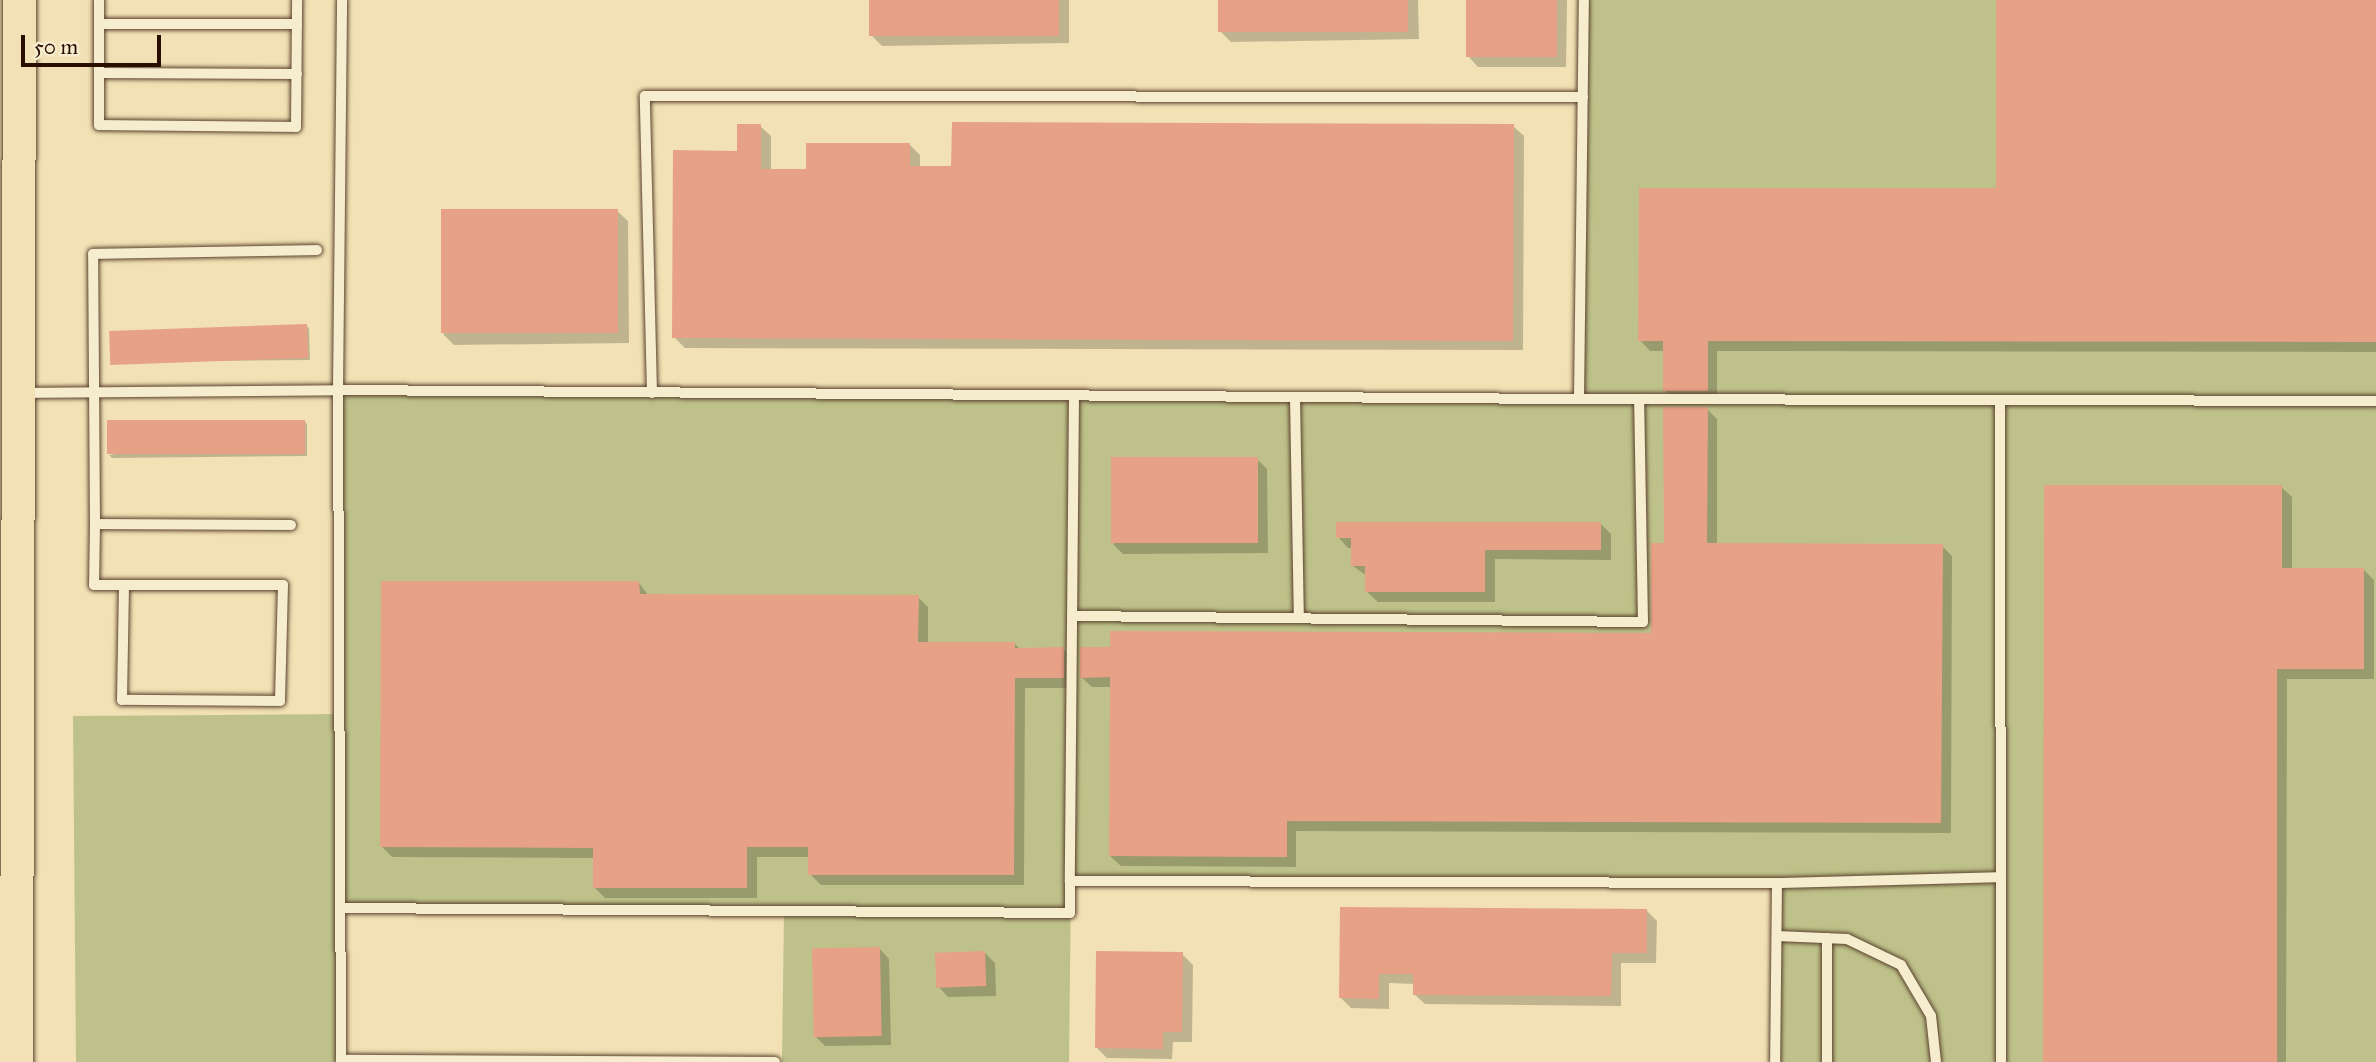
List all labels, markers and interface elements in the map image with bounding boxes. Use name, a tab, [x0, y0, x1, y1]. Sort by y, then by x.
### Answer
scale bar	[24, 21, 164, 65]
text: 50 m	[34, 34, 78, 60]

